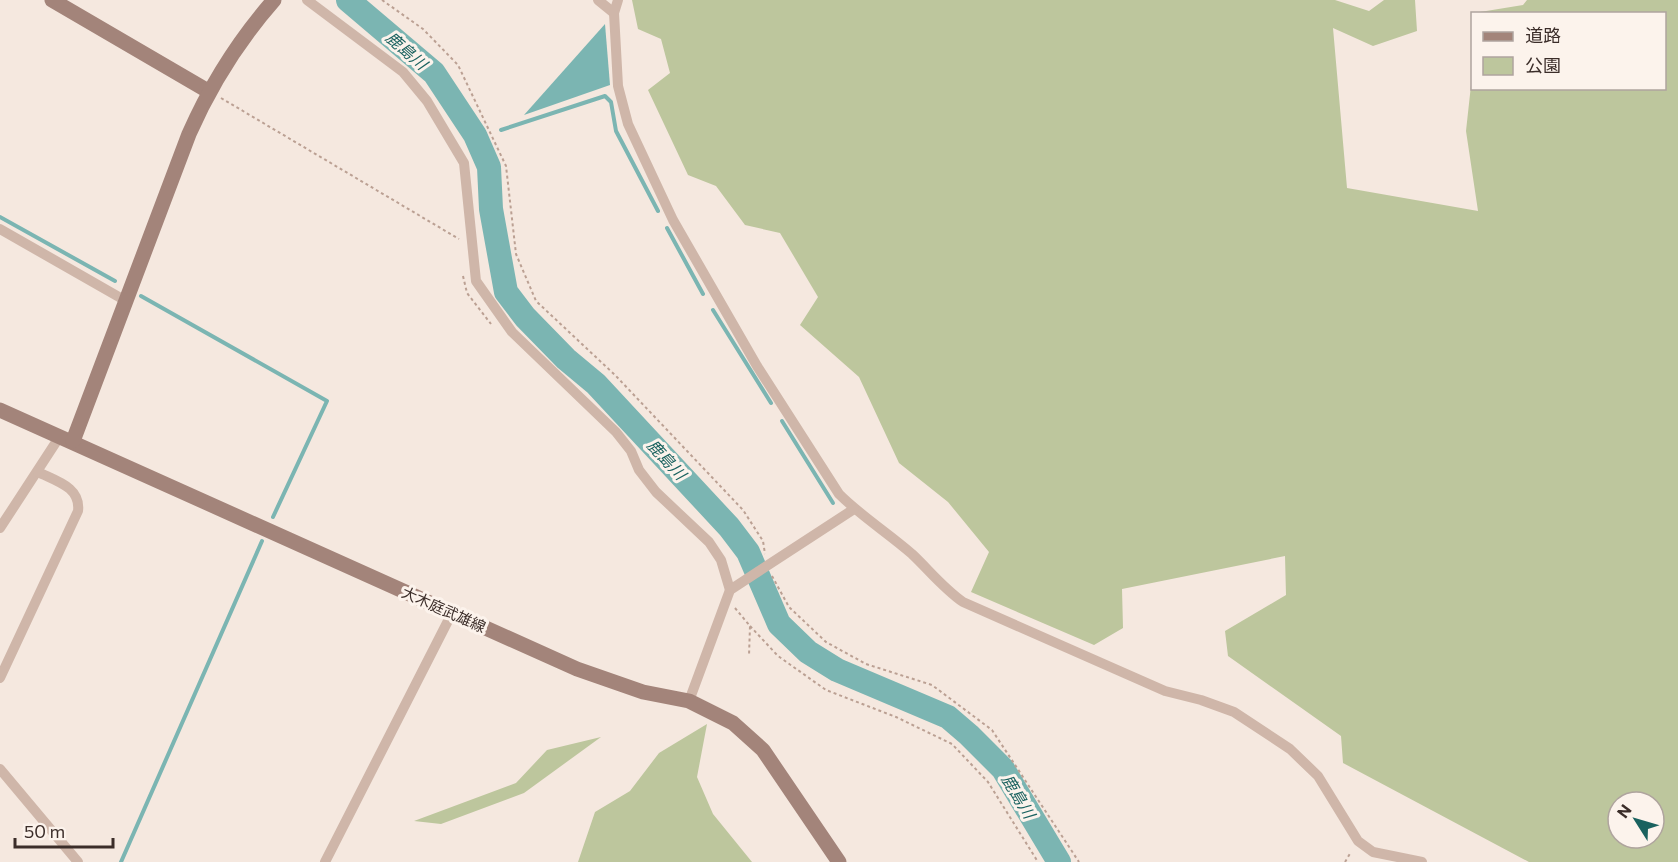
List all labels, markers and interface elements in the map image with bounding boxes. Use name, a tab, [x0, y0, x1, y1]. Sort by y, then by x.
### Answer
legend	[1471, 12, 1666, 90]
text: 道路	[1525, 24, 1561, 46]
water label: 鹿島川	[383, 27, 433, 74]
text: 公園	[1525, 54, 1561, 76]
water label: 鹿島川	[644, 435, 692, 484]
street label: 大木庭武雄線	[399, 582, 489, 636]
water label: 鹿島川	[998, 771, 1041, 823]
north arrow	[1606, 790, 1666, 850]
text: N	[1612, 800, 1635, 821]
scale bar	[15, 811, 112, 849]
text: 50 m	[24, 820, 65, 842]

